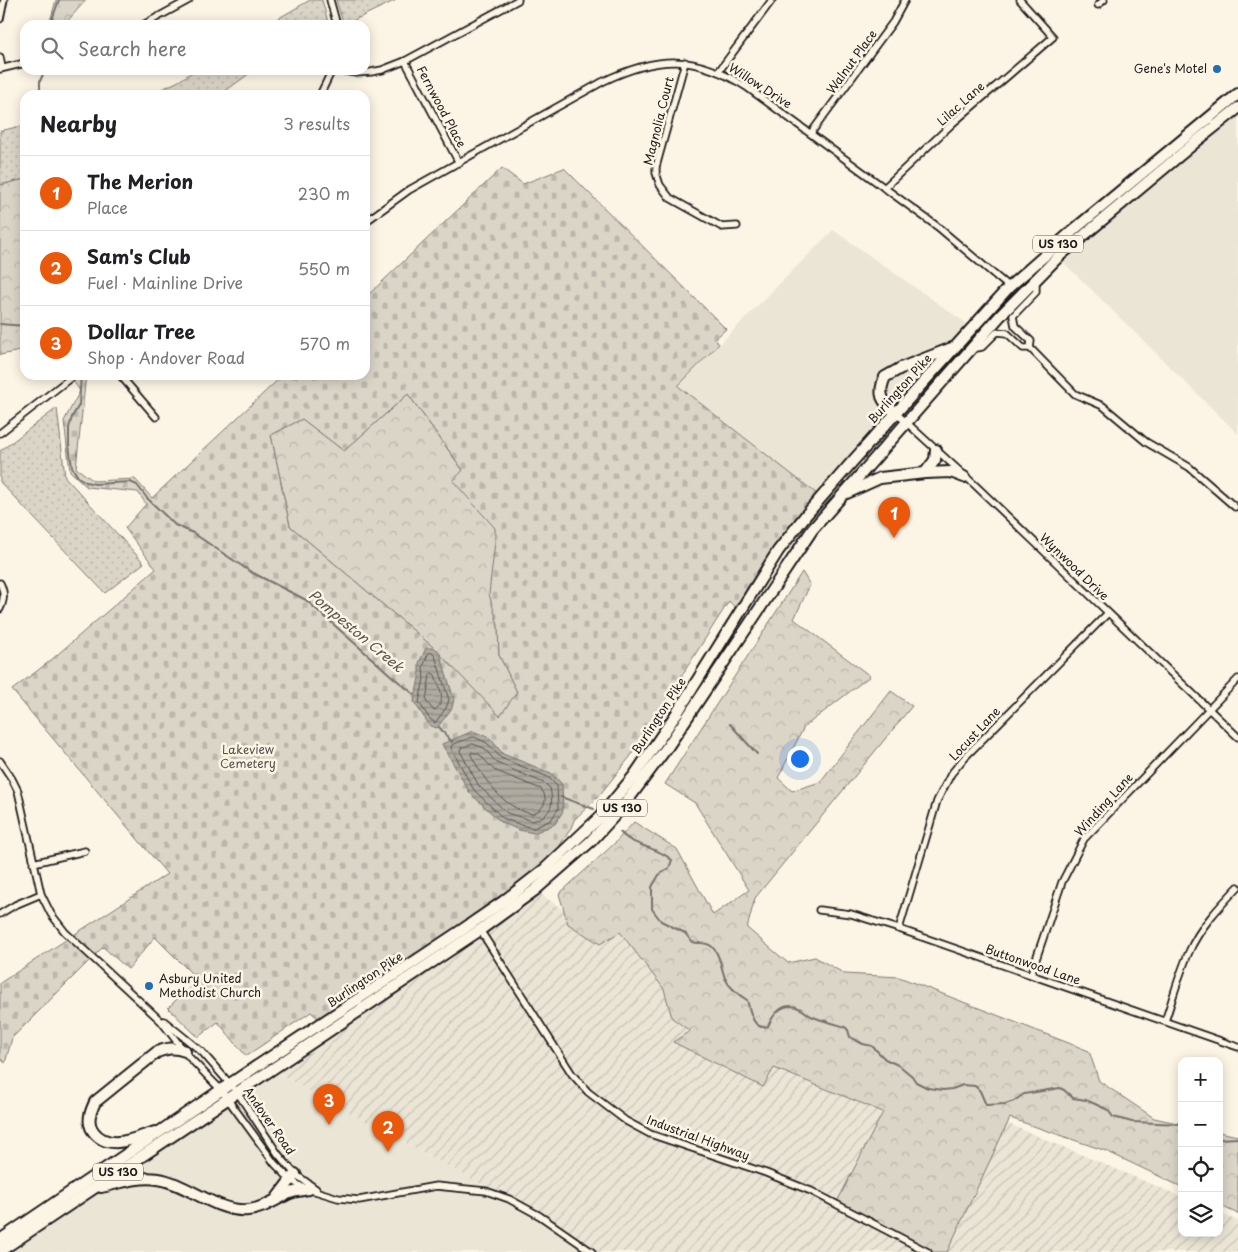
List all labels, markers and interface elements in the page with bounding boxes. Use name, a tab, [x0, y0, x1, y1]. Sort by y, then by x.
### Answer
search box	[20, 20, 370, 75]
street label: Walnut Place	[822, 26, 881, 97]
icon: search	[38, 34, 66, 62]
text: Search here	[78, 34, 187, 62]
street label: Willow Drive	[725, 58, 796, 112]
place label: Gene's Motel	[1134, 59, 1207, 77]
street label: Fernwood Place	[413, 62, 471, 151]
marker: Gene's Motel	[1211, 63, 1223, 75]
street label: Magnolia Court	[638, 75, 678, 167]
street label: Lilac Lane	[933, 77, 988, 129]
text: Nearby	[40, 107, 117, 139]
text: 3 results	[283, 111, 350, 135]
text: The Merion	[87, 167, 193, 195]
text: 1	[52, 181, 60, 205]
text: 230 m	[298, 181, 350, 205]
text: Place	[87, 195, 128, 219]
road number: US 130	[1033, 235, 1083, 252]
text: Sam's Club	[87, 242, 191, 270]
text: 2	[50, 256, 62, 280]
text: 550 m	[298, 256, 350, 280]
text: Fuel · Mainline Drive	[87, 270, 243, 294]
text: Dollar Tree	[87, 317, 195, 345]
text: 3	[51, 331, 61, 355]
text: 570 m	[299, 331, 350, 355]
text: Shop · Andover Road	[87, 345, 245, 369]
street label: Burlington Pike	[863, 350, 935, 427]
pin: 1	[878, 497, 910, 538]
street label: Wynwood Drive	[1036, 528, 1113, 604]
water label: Pompeston Creek	[304, 584, 410, 678]
street label: Burlington Pike	[627, 674, 690, 757]
street label: Locust Lane	[945, 702, 1004, 764]
park label: Lakeview Cemetery	[220, 740, 276, 772]
your location	[787, 746, 813, 772]
street label: Winding Lane	[1070, 769, 1137, 840]
road number: US 130	[597, 800, 647, 816]
street label: Buttonwood Lane	[983, 939, 1084, 989]
street label: Burlington Pike	[323, 947, 406, 1011]
place label: Asbury United Methodist Church	[159, 969, 261, 1001]
marker: Asbury United Methodist Church	[143, 980, 155, 992]
map controls	[1178, 1057, 1223, 1237]
button: +	[1178, 1057, 1223, 1102]
street label: Andover Road	[240, 1083, 300, 1158]
pin: 3	[313, 1084, 345, 1125]
button: −	[1178, 1102, 1223, 1147]
street label: Industrial Highway	[644, 1110, 752, 1164]
pin: 2	[372, 1111, 404, 1152]
button: locate	[1178, 1147, 1223, 1192]
road number: US 130	[93, 1164, 143, 1180]
button: layers	[1178, 1192, 1223, 1237]

